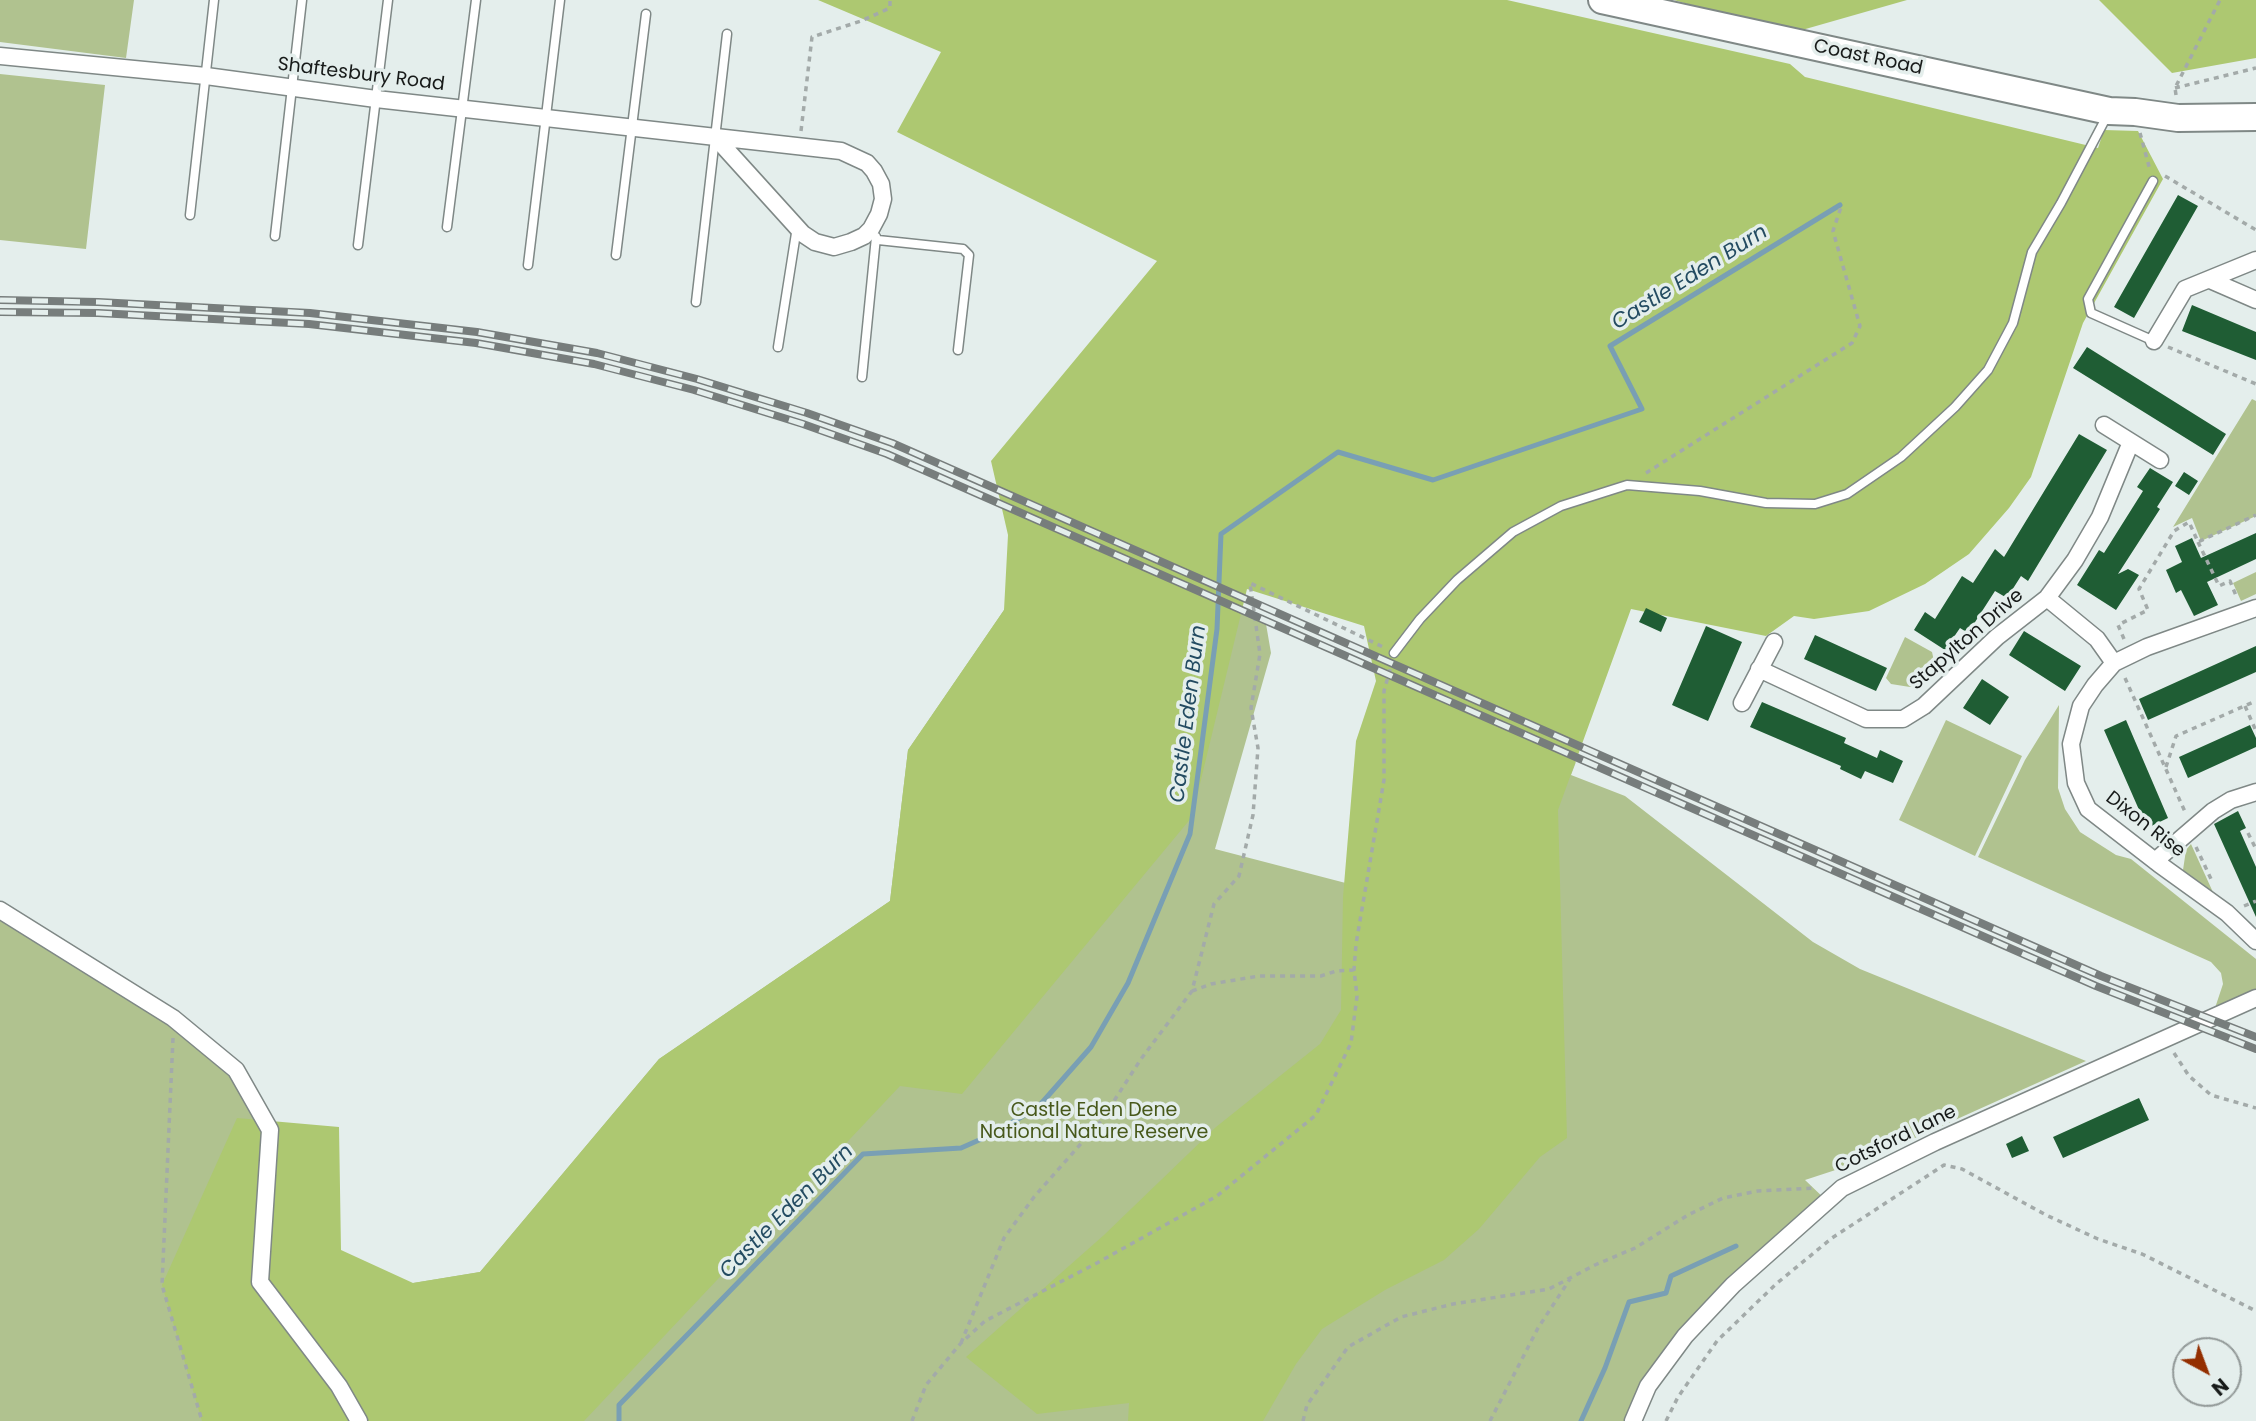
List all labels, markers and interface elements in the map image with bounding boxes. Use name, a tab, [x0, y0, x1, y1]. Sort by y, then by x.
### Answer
street label: Coast Road	[1811, 35, 1925, 81]
street label: Shaftesbury Road	[276, 53, 446, 97]
water label: Castle Eden Burn	[1608, 220, 1772, 336]
street label: Stapylton Drive	[1906, 584, 2028, 696]
water label: Castle Eden Burn	[1166, 624, 1212, 804]
street label: Dixon Rise	[2101, 787, 2189, 863]
park label: Castle Eden Dene National Nature Reserve	[980, 1100, 1208, 1144]
street label: Cotsford Lane	[1832, 1101, 1960, 1179]
water label: Castle Eden Burn	[715, 1140, 859, 1284]
north arrow	[2172, 1337, 2242, 1407]
text: N	[2206, 1372, 2234, 1402]

